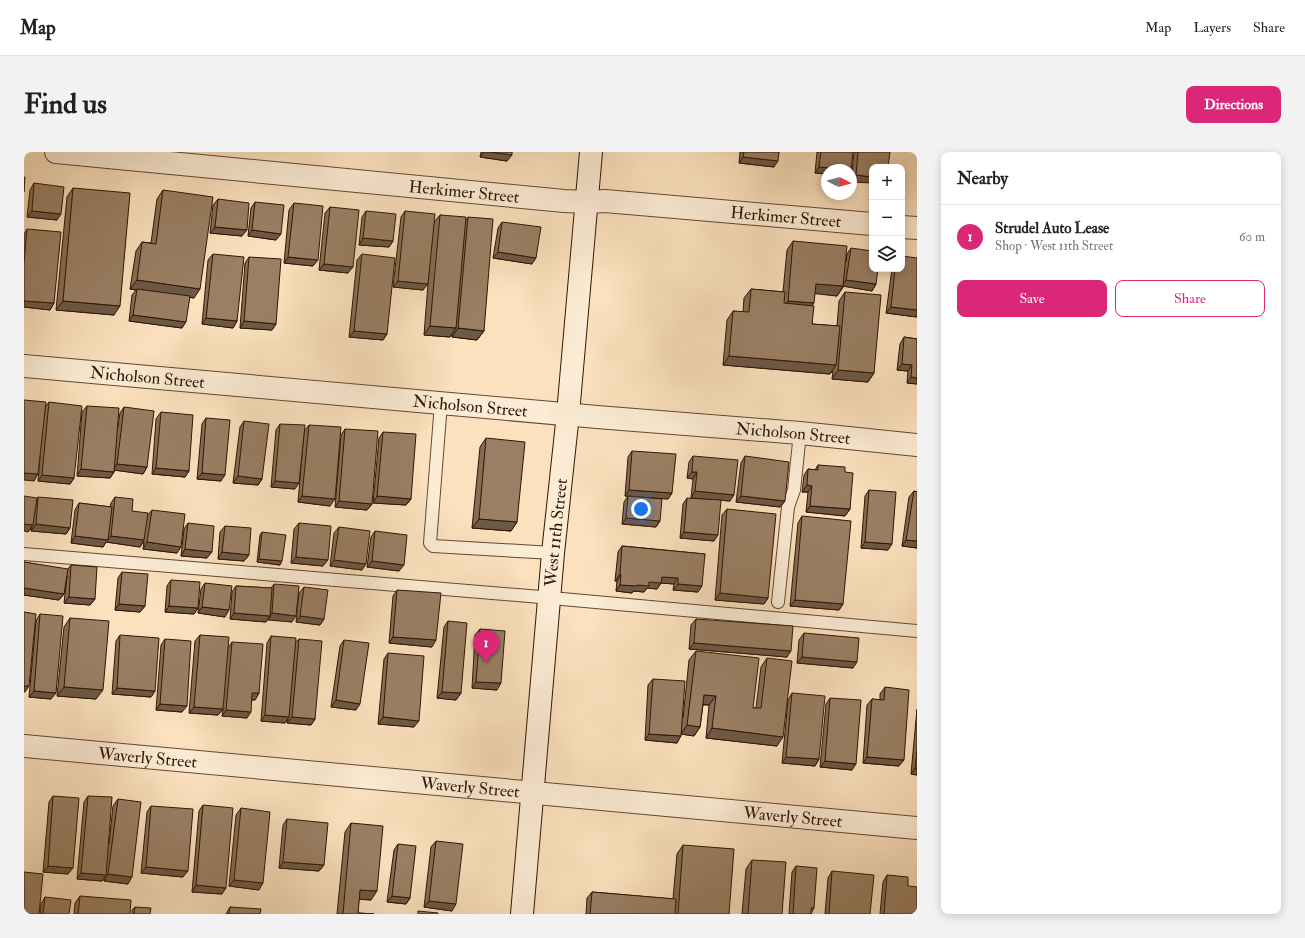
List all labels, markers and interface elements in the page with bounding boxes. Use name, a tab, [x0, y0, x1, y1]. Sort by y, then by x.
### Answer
text: Map	[20, 16, 56, 40]
text: Map	[1145, 19, 1171, 36]
text: Layers	[1193, 19, 1231, 36]
text: Share	[1253, 19, 1285, 36]
button: Directions	[1186, 86, 1281, 123]
text: Find us	[24, 87, 107, 122]
north arrow	[821, 164, 857, 200]
map controls	[869, 164, 905, 272]
button: +	[869, 164, 905, 200]
text: Nearby	[957, 168, 1008, 189]
street label: Herkimer Street	[408, 176, 521, 208]
button: −	[869, 200, 905, 236]
street label: Herkimer Street	[730, 202, 843, 232]
text: Strudel Auto Lease	[995, 219, 1109, 238]
text: 1	[968, 229, 972, 245]
text: 60 m	[1239, 229, 1265, 245]
button: layers	[869, 236, 905, 272]
text: Shop · West 11th Street	[995, 238, 1113, 254]
button: Save	[957, 280, 1107, 317]
button: Share	[1115, 280, 1265, 317]
street label: Nicholson Street	[89, 362, 206, 393]
street label: Nicholson Street	[412, 391, 529, 422]
street label: Nicholson Street	[735, 418, 852, 449]
street label: West 11th Street	[540, 477, 572, 589]
your location	[631, 499, 651, 519]
pin: 1	[473, 630, 499, 663]
street label: Waverly Street	[96, 743, 198, 773]
street label: Waverly Street	[419, 772, 521, 803]
street label: Waverly Street	[741, 802, 844, 832]

